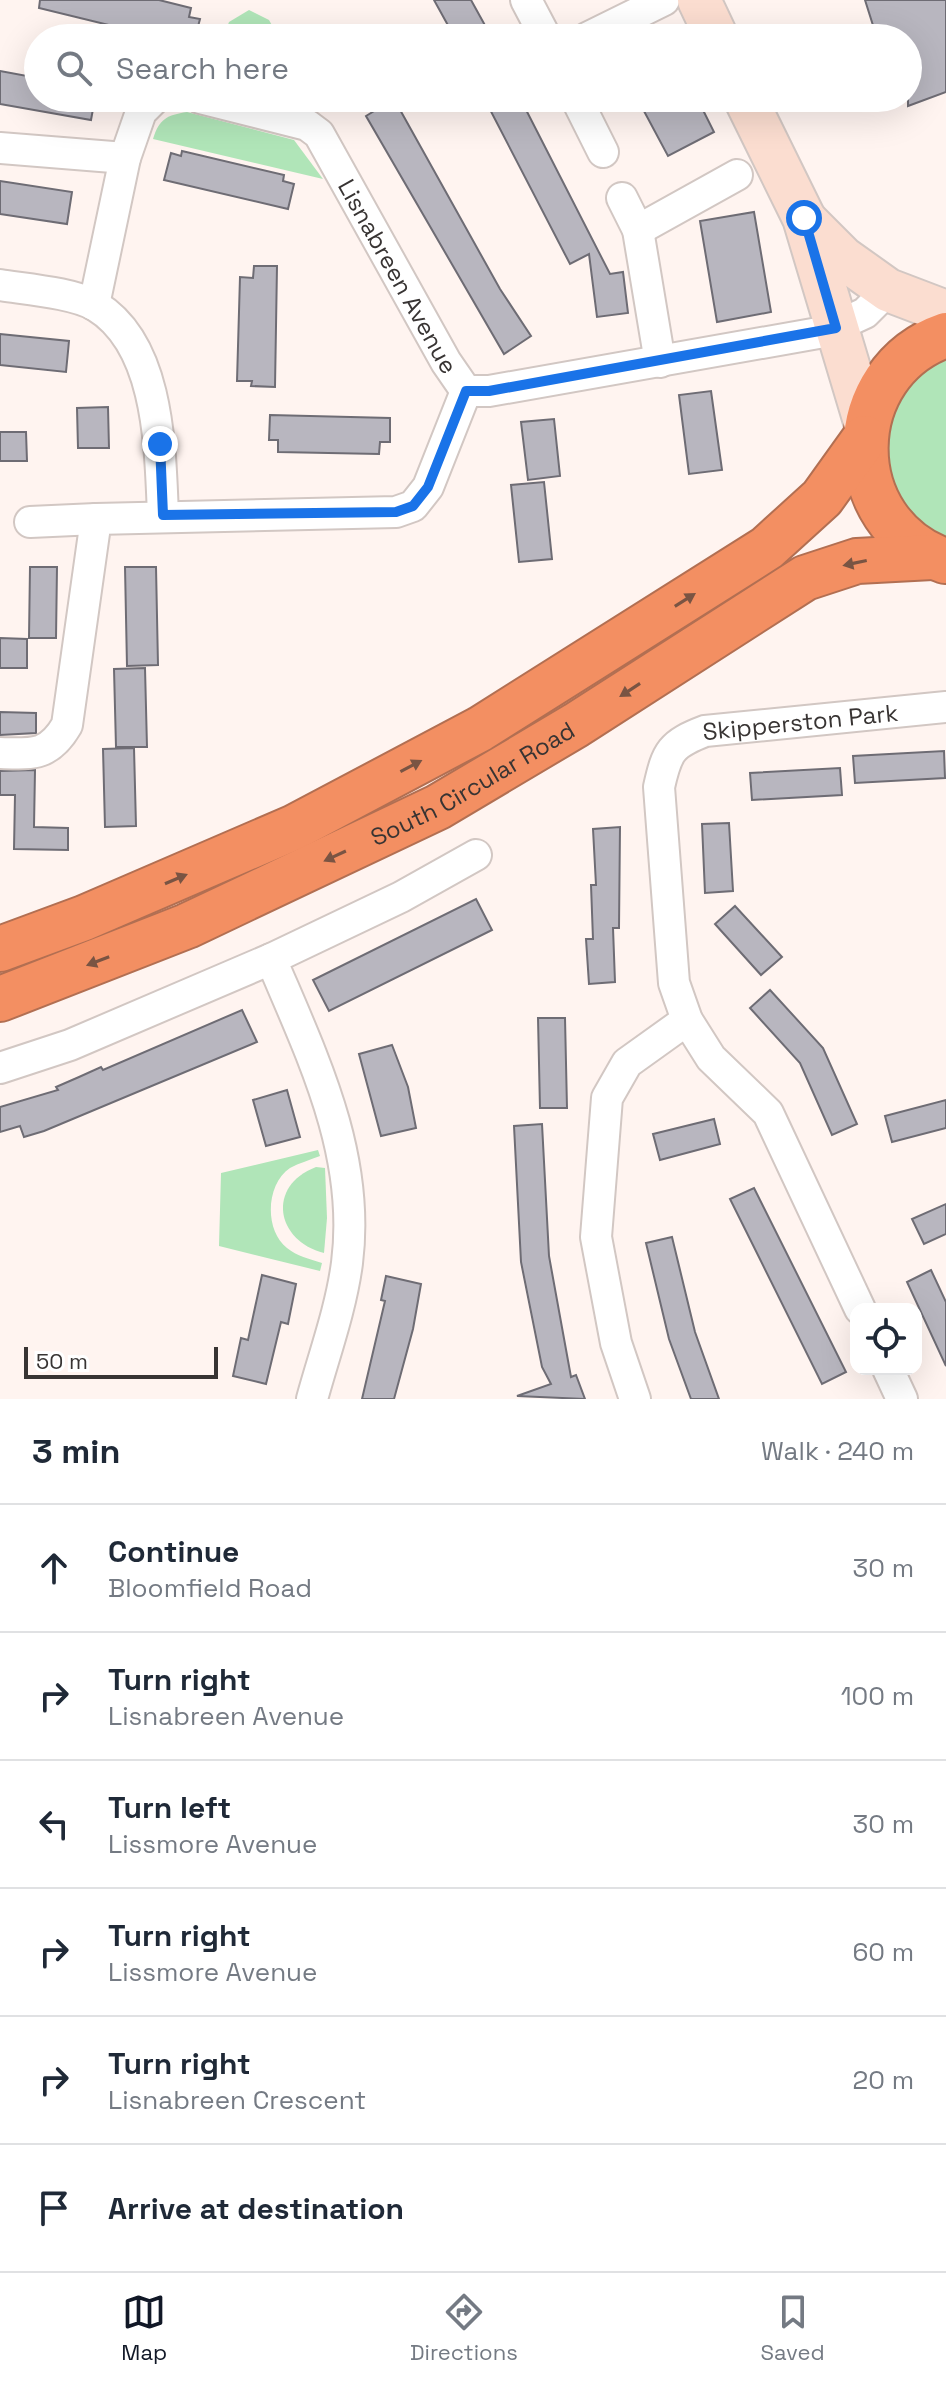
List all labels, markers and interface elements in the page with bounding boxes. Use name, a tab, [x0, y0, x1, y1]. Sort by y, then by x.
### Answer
search box	[24, 24, 922, 112]
icon: search	[52, 46, 96, 90]
text: Search here	[116, 49, 289, 88]
street label: Lisnabreen Avenue	[332, 173, 465, 380]
route start	[786, 200, 822, 236]
route end	[142, 426, 178, 462]
one-way arrow	[842, 557, 867, 570]
one-way arrow	[674, 593, 696, 607]
one-way arrow	[619, 682, 641, 697]
street label: Skipperston Park	[701, 696, 900, 747]
street label: South Circular Road	[365, 714, 580, 852]
one-way arrow	[399, 759, 422, 773]
one-way arrow	[323, 849, 347, 863]
one-way arrow	[165, 872, 188, 885]
one-way arrow	[85, 955, 109, 968]
map controls	[850, 1303, 922, 1375]
button: locate	[850, 1303, 922, 1375]
scale bar	[24, 1343, 218, 1379]
text: 50 m	[36, 1347, 88, 1375]
text: 3 min	[32, 1430, 120, 1473]
text: Walk · 240 m	[761, 1434, 914, 1468]
text: Continue	[108, 1532, 239, 1571]
icon: ahead	[32, 1546, 76, 1590]
text: 30 m	[853, 1551, 914, 1585]
text: Bloomfield Road	[108, 1571, 312, 1605]
text: Turn right	[108, 1660, 251, 1699]
icon: right	[32, 1674, 76, 1718]
text: 100 m	[841, 1679, 914, 1713]
text: Lisnabreen Avenue	[108, 1699, 344, 1733]
text: Turn left	[108, 1788, 231, 1827]
icon: left	[32, 1802, 76, 1846]
text: 30 m	[853, 1807, 914, 1841]
text: Lissmore Avenue	[108, 1827, 317, 1861]
text: Turn right	[108, 1916, 251, 1955]
icon: right	[32, 1930, 76, 1974]
text: 60 m	[852, 1935, 914, 1969]
text: Lissmore Avenue	[108, 1955, 317, 1989]
text: Turn right	[108, 2044, 251, 2083]
icon: right	[32, 2058, 76, 2102]
text: 20 m	[853, 2063, 914, 2097]
text: Lisnabreen Crescent	[108, 2083, 366, 2117]
icon: arrive	[32, 2186, 76, 2230]
text: Arrive at destination	[108, 2189, 404, 2228]
tab: Map	[121, 2290, 167, 2366]
tab: Directions	[410, 2290, 518, 2366]
tab: Saved	[760, 2290, 825, 2366]

